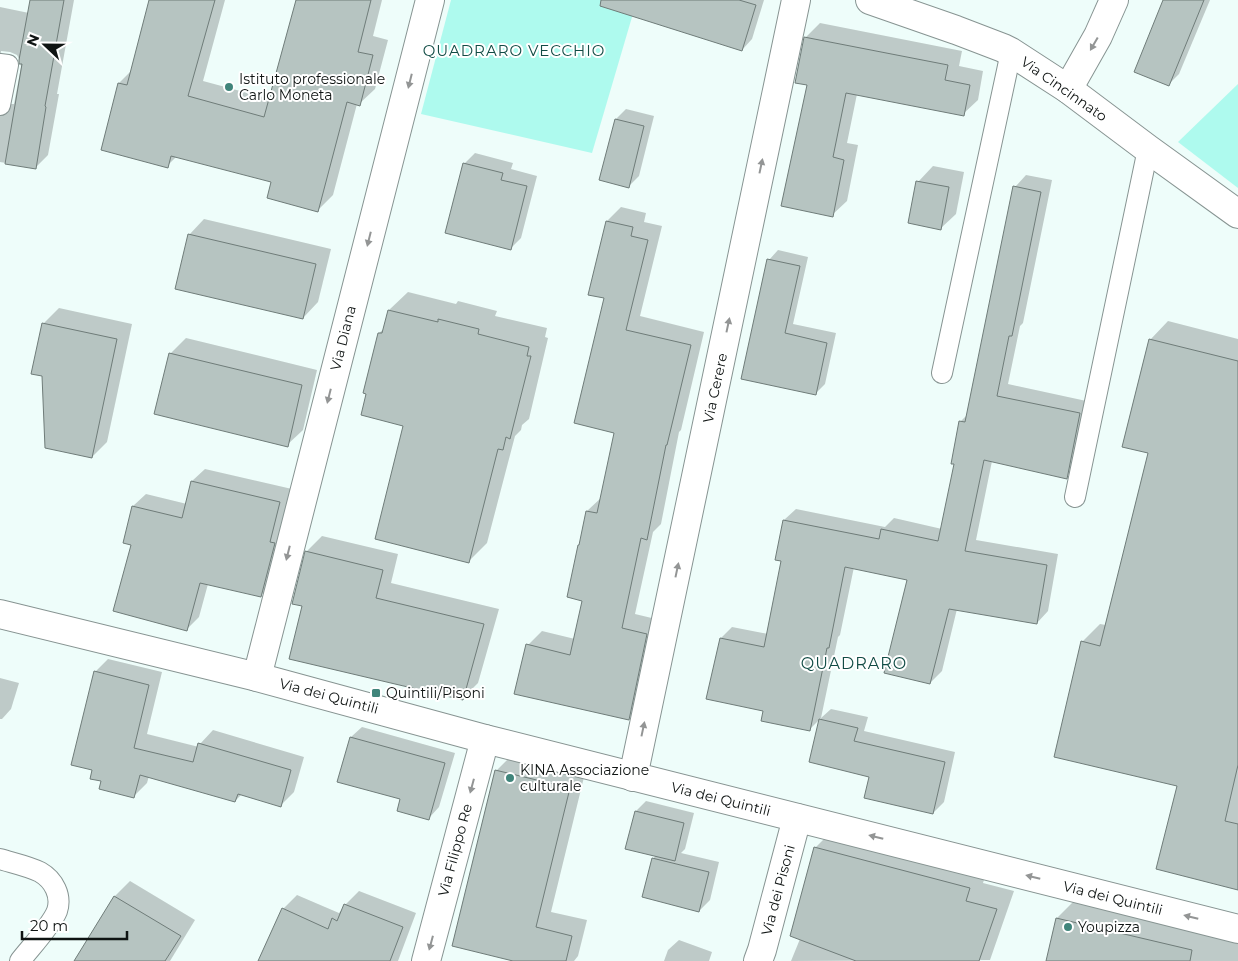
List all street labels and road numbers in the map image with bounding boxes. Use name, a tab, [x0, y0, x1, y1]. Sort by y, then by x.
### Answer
street label: Via Cincinnato	[1017, 53, 1111, 126]
street label: Via Diana	[326, 304, 360, 372]
street label: Via Cerere	[699, 351, 731, 425]
street label: Via dei Quintili	[277, 674, 381, 718]
street label: Via dei Quintili	[669, 778, 773, 820]
street label: Via Filippo Re	[434, 802, 476, 898]
street label: Via dei Pisoni	[757, 843, 799, 937]
street label: Via dei Quintili	[1061, 877, 1165, 919]

